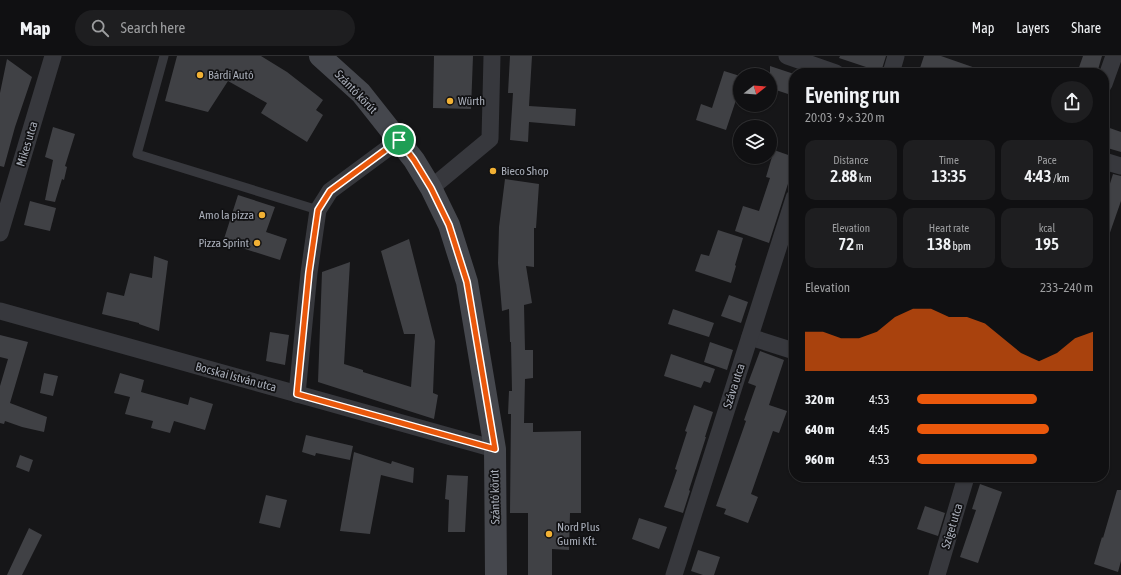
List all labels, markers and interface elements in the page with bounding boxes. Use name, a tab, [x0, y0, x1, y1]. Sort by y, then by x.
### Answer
search box	[75, 10, 355, 46]
text: Map	[20, 17, 51, 39]
icon: search	[89, 17, 111, 39]
text: Search here	[121, 19, 185, 36]
text: Map	[972, 20, 994, 36]
text: Layers	[1016, 20, 1049, 36]
text: Share	[1071, 20, 1101, 36]
street label: Szántó körút	[332, 67, 380, 117]
place label: Bárdi Autó	[208, 68, 254, 82]
north arrow	[733, 68, 777, 112]
map controls	[733, 68, 777, 164]
marker: Bárdi Autó	[195, 70, 205, 80]
button: share	[1051, 81, 1093, 123]
text: Evening run	[805, 82, 900, 108]
place label: Würth	[458, 94, 485, 108]
marker: Würth	[445, 96, 455, 106]
text: 20:03 · 9 × 320 m	[805, 110, 885, 125]
street label: Mikes utca	[14, 120, 40, 168]
button: layers	[733, 120, 777, 164]
pin	[382, 123, 416, 157]
icon: arrive	[388, 129, 410, 151]
text: Distance	[833, 154, 869, 166]
text: Time	[939, 154, 959, 166]
text: Pace	[1037, 154, 1057, 166]
place label: Bieco Shop	[501, 164, 549, 178]
marker: Bieco Shop	[488, 166, 498, 176]
text: 2.88	[830, 166, 857, 186]
text: 13:35	[932, 166, 967, 186]
text: 4:43	[1025, 166, 1052, 186]
text: km	[857, 172, 872, 184]
text: /km	[1052, 172, 1070, 184]
place label: Amo la pizza	[199, 208, 254, 222]
marker: Amo la pizza	[257, 210, 267, 220]
text: Elevation	[832, 222, 870, 234]
text: Heart rate	[929, 222, 969, 234]
text: kcal	[1039, 222, 1055, 234]
text: 72	[838, 234, 854, 254]
text: 138	[927, 234, 951, 254]
text: 195	[1035, 234, 1059, 254]
place label: Pizza Sprint	[198, 236, 250, 250]
marker: Pizza Sprint	[252, 238, 262, 248]
text: m	[854, 240, 864, 252]
text: bpm	[951, 240, 971, 252]
text: Elevation	[805, 280, 850, 295]
text: 233–240 m	[1040, 280, 1093, 295]
street label: Bocskai István utca	[194, 359, 278, 395]
street label: Száva utca	[720, 362, 748, 410]
text: 320 m	[805, 392, 834, 407]
text: 4:53	[869, 392, 890, 407]
text: 640 m	[805, 422, 834, 437]
text: 4:45	[869, 422, 890, 437]
text: 960 m	[805, 452, 834, 467]
text: 4:53	[869, 452, 890, 467]
street label: Szántó körút	[488, 469, 502, 525]
street label: Sziget utca	[938, 502, 966, 550]
place label: Nord Plus Gumi Kft.	[557, 520, 600, 548]
marker: Nord Plus Gumi Kft.	[544, 529, 554, 539]

